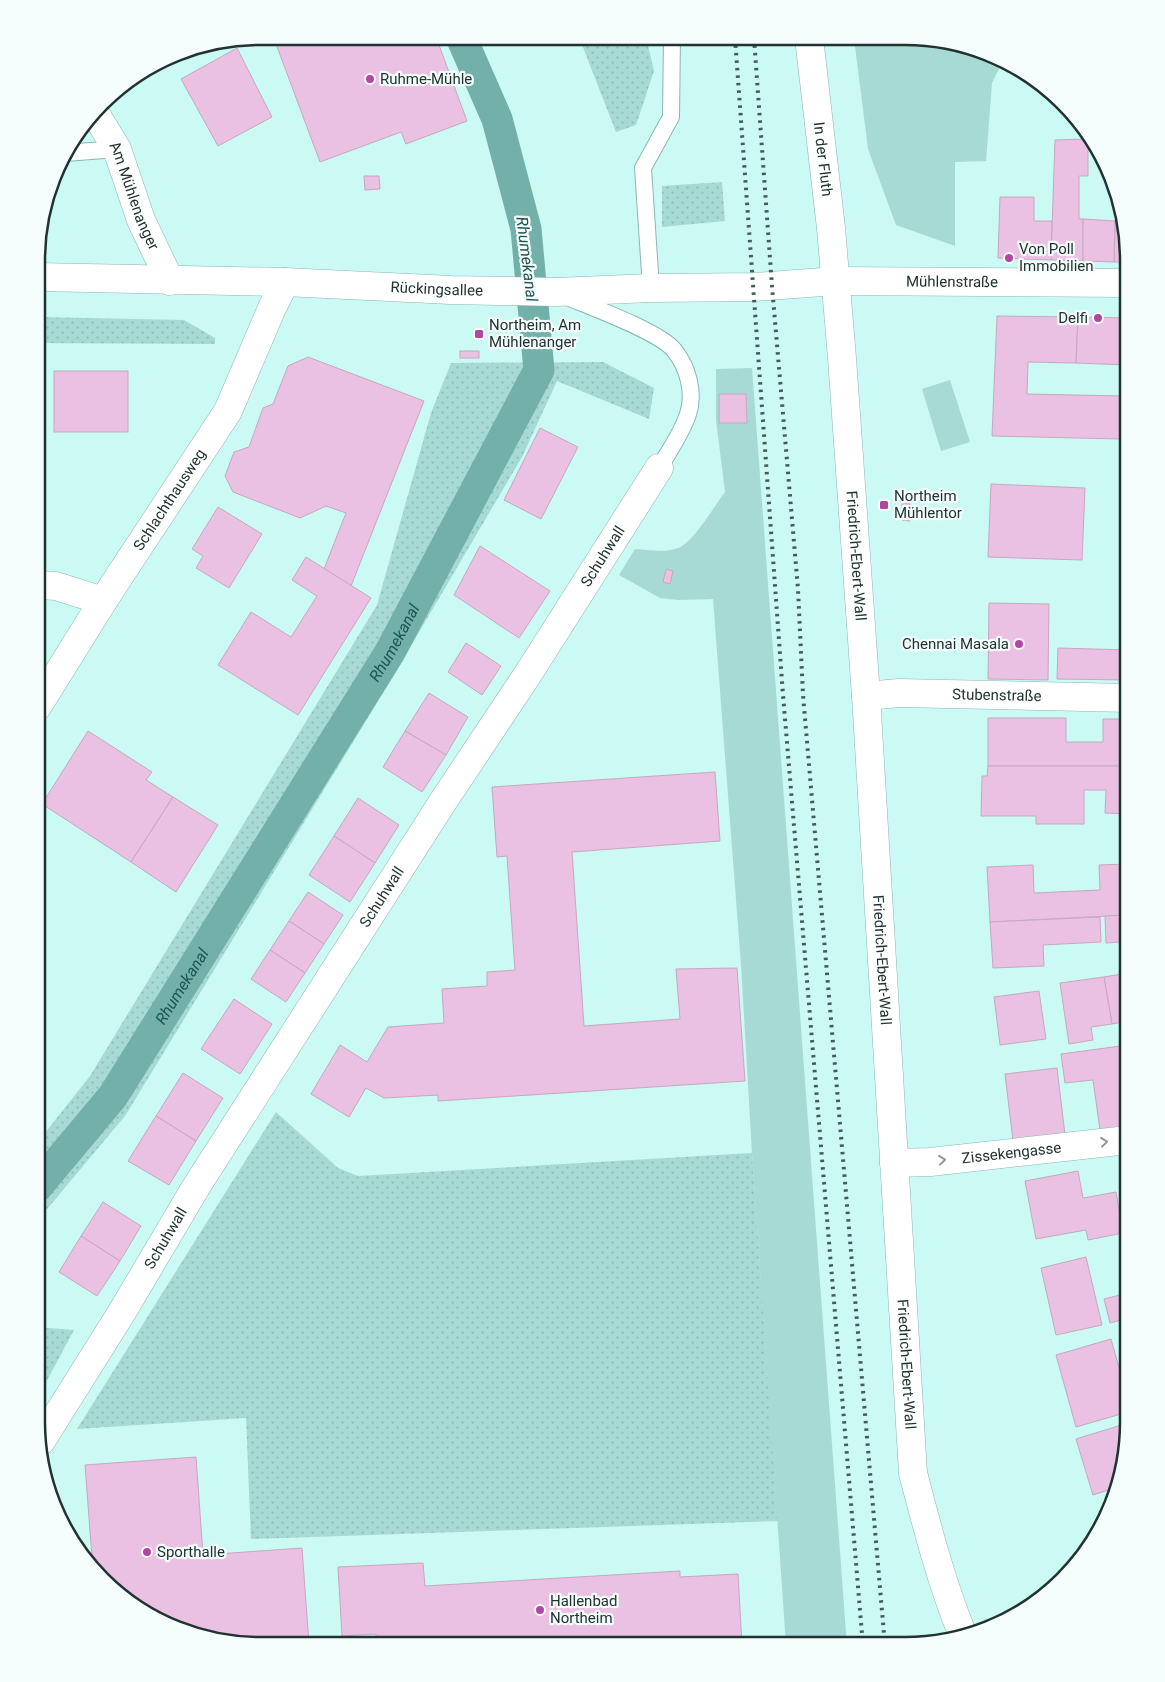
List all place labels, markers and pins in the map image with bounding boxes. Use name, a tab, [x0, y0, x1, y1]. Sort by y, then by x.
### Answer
place label: Ruhme-Mühle	[380, 70, 472, 88]
marker: Ruhme-Mühle	[364, 73, 376, 85]
place label: Von Poll Immobilien	[1019, 240, 1094, 275]
marker: Von Poll Immobilien	[1003, 252, 1015, 264]
place label: Delfi	[1058, 309, 1088, 327]
marker: Delfi	[1092, 312, 1104, 324]
place label: Northeim, Am Mühlenanger	[489, 316, 581, 351]
marker: Northeim, Am Mühlenanger	[473, 328, 485, 340]
place label: Northeim Mühlentor	[894, 487, 962, 522]
marker: Northeim Mühlentor	[878, 499, 890, 511]
place label: Chennai Masala	[902, 635, 1009, 653]
marker: Chennai Masala	[1013, 638, 1025, 650]
place label: Sporthalle	[157, 1543, 225, 1561]
marker: Sporthalle	[141, 1546, 153, 1558]
place label: Hallenbad Northeim	[550, 1592, 617, 1627]
marker: Hallenbad Northeim	[534, 1604, 546, 1616]

